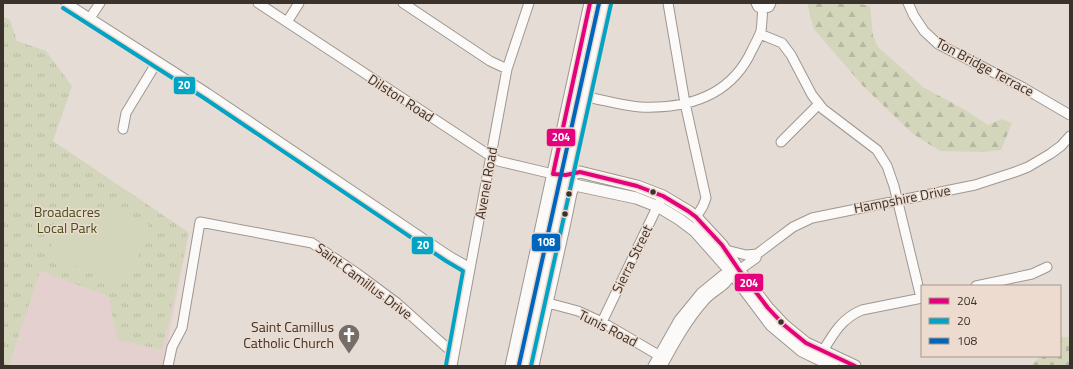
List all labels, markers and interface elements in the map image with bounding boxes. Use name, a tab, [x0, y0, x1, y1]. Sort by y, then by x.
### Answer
street label: Ton Bridge Terrace	[932, 32, 1038, 101]
street label: Dilston Road	[364, 68, 438, 127]
line badge: 20	[173, 76, 196, 95]
text: 20	[178, 77, 190, 93]
line badge: 204	[546, 128, 576, 147]
text: 204	[552, 129, 570, 145]
street label: Avenel Road	[469, 145, 502, 221]
street label: Hampshire Drive	[852, 179, 952, 218]
unlabelled marker	[648, 187, 658, 197]
unlabelled marker	[564, 189, 574, 199]
park label: Broadacres Local Park	[34, 201, 100, 238]
unlabelled marker	[560, 209, 570, 219]
street label: Sierra Street	[606, 221, 657, 296]
line badge: 108	[531, 233, 561, 252]
text: 108	[537, 234, 555, 250]
line badge: 20	[411, 236, 434, 255]
street label: Saint Camillus Drive	[311, 237, 417, 324]
text: 20	[417, 237, 429, 253]
line badge: 204	[734, 273, 764, 292]
text: 204	[740, 275, 758, 291]
legend	[921, 285, 1061, 357]
text: 204	[957, 291, 977, 310]
street label: Tunis Road	[575, 304, 642, 351]
text: 20	[957, 311, 971, 330]
place label: Saint Camillus Catholic Church	[243, 316, 334, 353]
unlabelled marker	[776, 317, 786, 327]
church icon: Saint Camillus Catholic Church	[336, 322, 362, 355]
text: 108	[957, 331, 977, 350]

